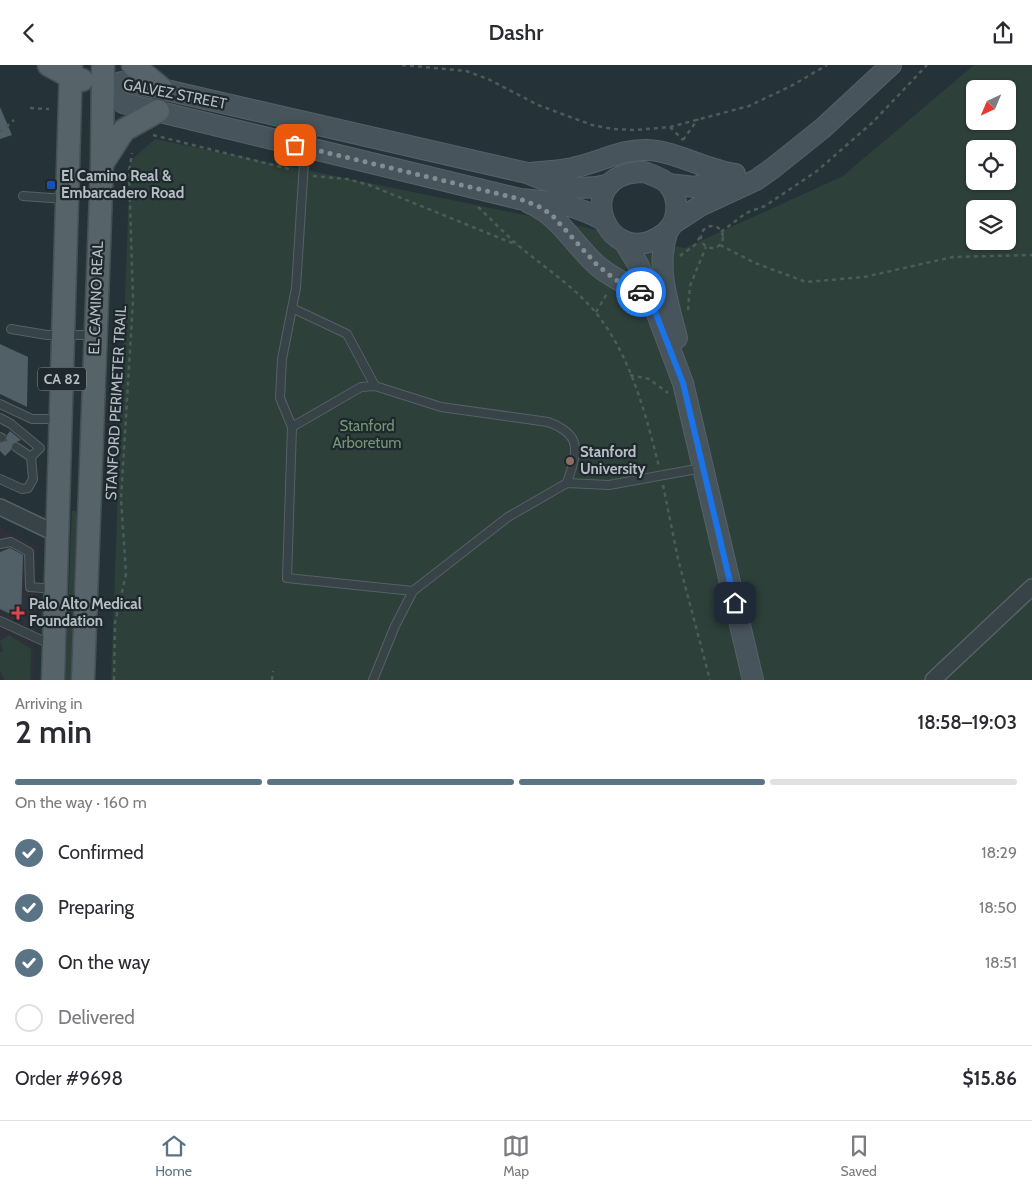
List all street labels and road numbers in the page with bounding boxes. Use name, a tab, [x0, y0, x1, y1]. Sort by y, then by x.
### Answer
street label: GALVEZ STREET	[122, 75, 228, 113]
street label: EL CAMINO REAL	[85, 241, 107, 355]
street label: STANFORD PERIMETER TRAIL	[102, 305, 130, 501]
road number: CA 82	[38, 367, 86, 391]

